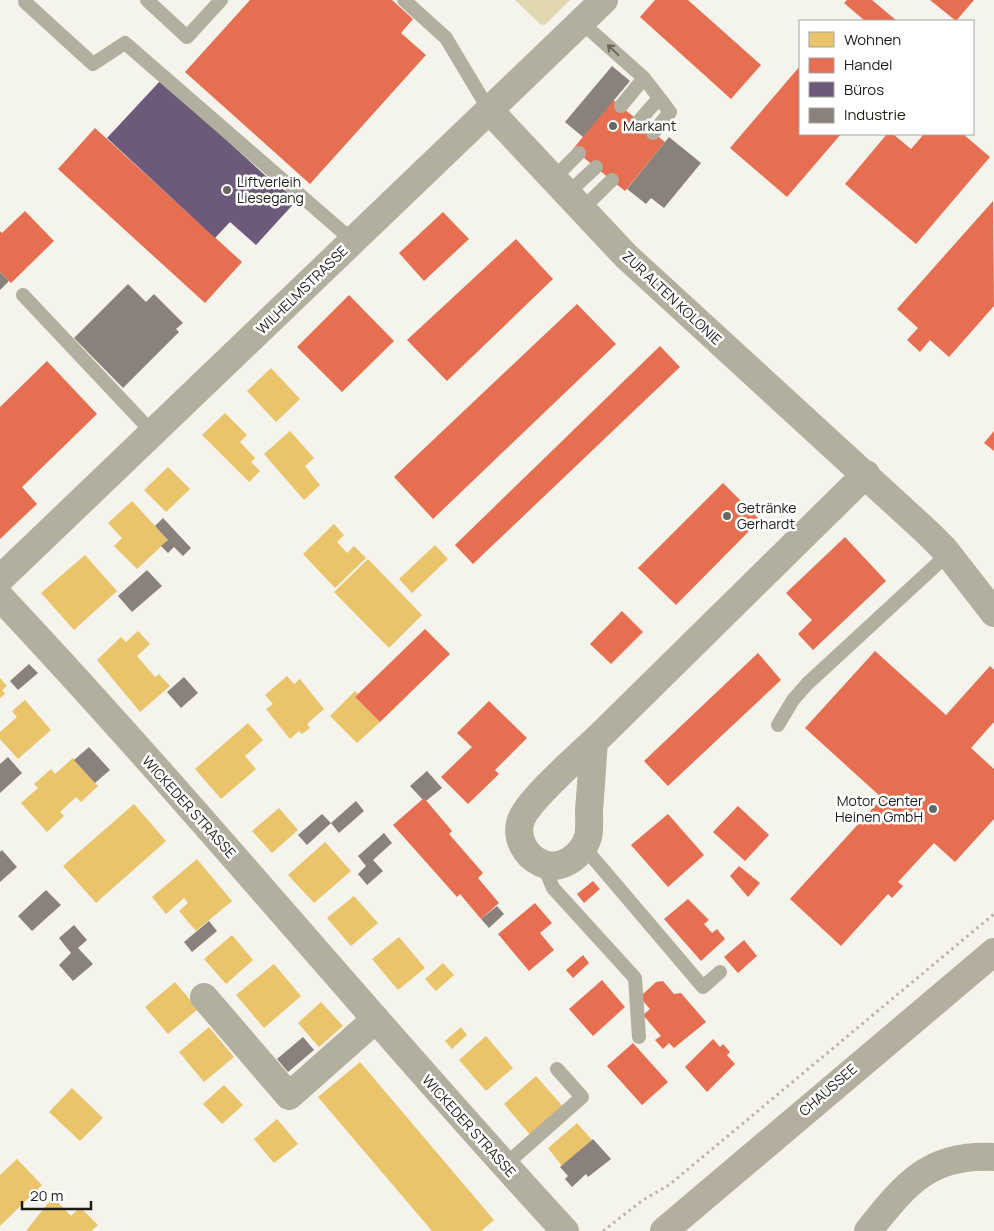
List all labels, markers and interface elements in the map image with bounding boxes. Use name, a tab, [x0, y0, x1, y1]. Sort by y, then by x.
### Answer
legend	[799, 20, 974, 135]
text: Wohnen	[844, 29, 901, 50]
one-way arrow	[607, 44, 620, 56]
text: Handel	[844, 54, 893, 75]
text: Büros	[844, 79, 884, 100]
text: Industrie	[844, 104, 906, 125]
place label: Markant	[623, 116, 677, 135]
marker: Markant	[607, 120, 619, 132]
place label: Liftverleih Liesegang	[237, 172, 304, 207]
marker: Liftverleih Liesegang	[221, 184, 233, 196]
street label: WILHELMSTRASSE	[252, 241, 351, 338]
street label: ZUR ALTEN KOLONIE	[619, 247, 726, 349]
place label: Getränke Gerhardt	[737, 498, 797, 533]
marker: Getränke Gerhardt	[721, 510, 733, 522]
street label: WICKEDER STRASSE	[138, 751, 240, 862]
place label: Motor Center Heinen GmbH	[835, 791, 923, 826]
marker: Motor Center Heinen GmbH	[927, 803, 939, 815]
street label: CHAUSSEE	[795, 1059, 861, 1120]
street label: WICKEDER STRASSE	[418, 1070, 520, 1181]
scale bar	[22, 1178, 91, 1210]
text: 20 m	[30, 1185, 63, 1206]

